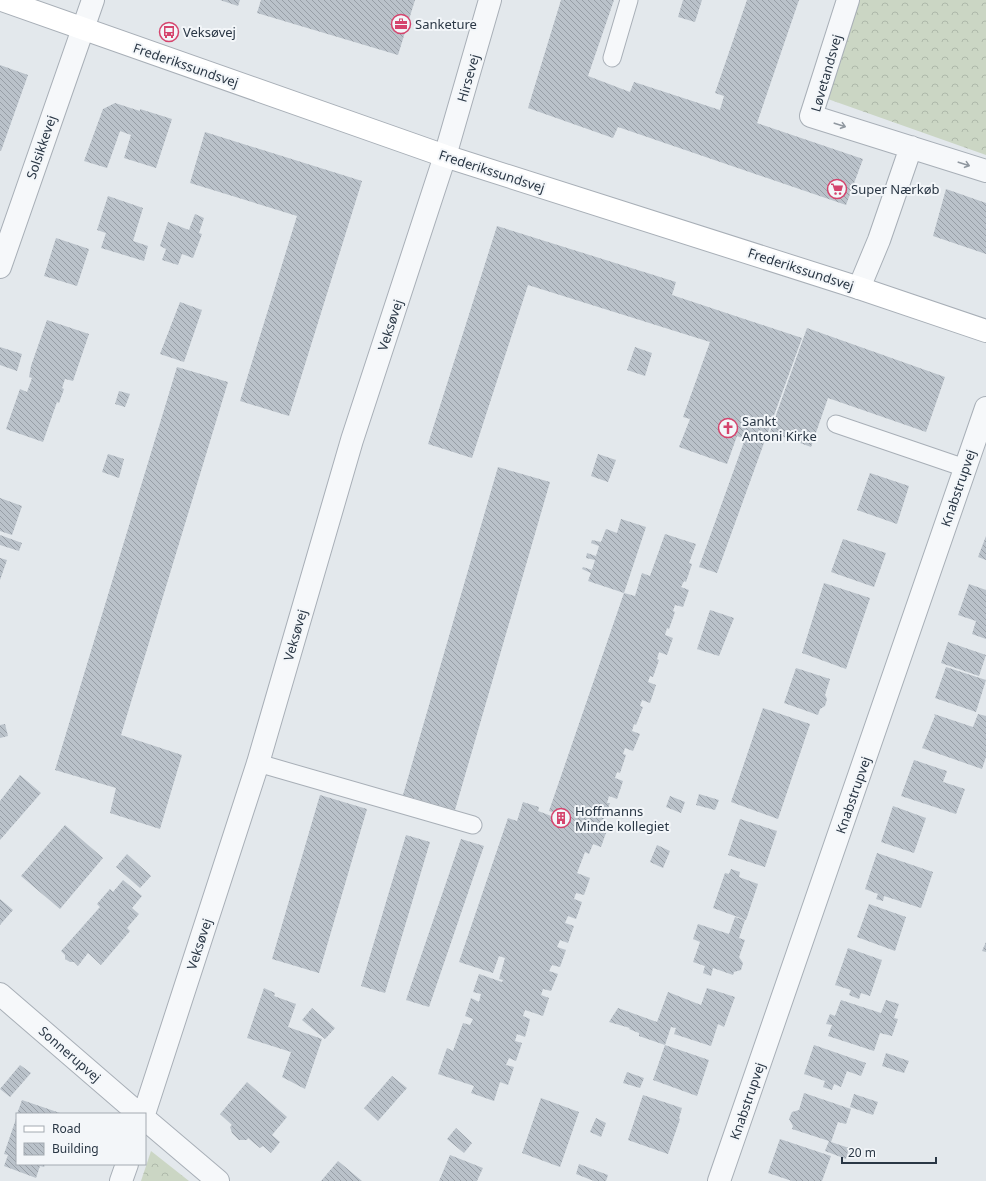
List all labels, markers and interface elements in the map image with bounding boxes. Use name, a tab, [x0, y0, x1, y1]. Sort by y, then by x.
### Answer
office icon: Sanketure	[390, 13, 412, 35]
place label: Sanketure	[415, 15, 477, 33]
bus stop icon: Veksøvej	[158, 21, 180, 43]
place label: Veksøvej	[183, 23, 236, 41]
street label: Løvetandsvej	[806, 32, 846, 114]
street label: Frederikssundsvej	[131, 39, 241, 91]
street label: Hirsevej	[453, 52, 483, 104]
street label: Solsikkevej	[22, 113, 60, 181]
one-way arrow	[833, 121, 845, 129]
street label: Frederikssundsvej	[437, 145, 547, 197]
one-way arrow	[957, 161, 970, 168]
supermarket icon: Super Nærkøb	[826, 178, 848, 200]
place label: Super Nærkøb	[851, 180, 940, 198]
street label: Frederikssundsvej	[746, 243, 856, 295]
street label: Veksøvej	[373, 297, 407, 353]
place label: Sankt Antoni Kirke	[742, 412, 817, 445]
church icon: Sankt Antoni Kirke	[717, 417, 739, 439]
street label: Knabstrupvej	[936, 447, 980, 529]
street label: Veksøvej	[279, 607, 311, 663]
street label: Knabstrupvej	[831, 754, 875, 836]
place label: Hoffmanns Minde kollegiet	[575, 802, 669, 835]
building icon: Hoffmanns Minde kollegiet	[550, 807, 572, 829]
street label: Veksøvej	[182, 916, 216, 972]
street label: Sonnerupvej	[35, 1022, 105, 1086]
street label: Knabstrupvej	[725, 1060, 769, 1142]
legend	[16, 1113, 146, 1165]
text: Road	[52, 1120, 81, 1137]
scale bar	[842, 1139, 936, 1165]
text: Building	[52, 1140, 99, 1157]
text: 20 m	[848, 1144, 876, 1161]

